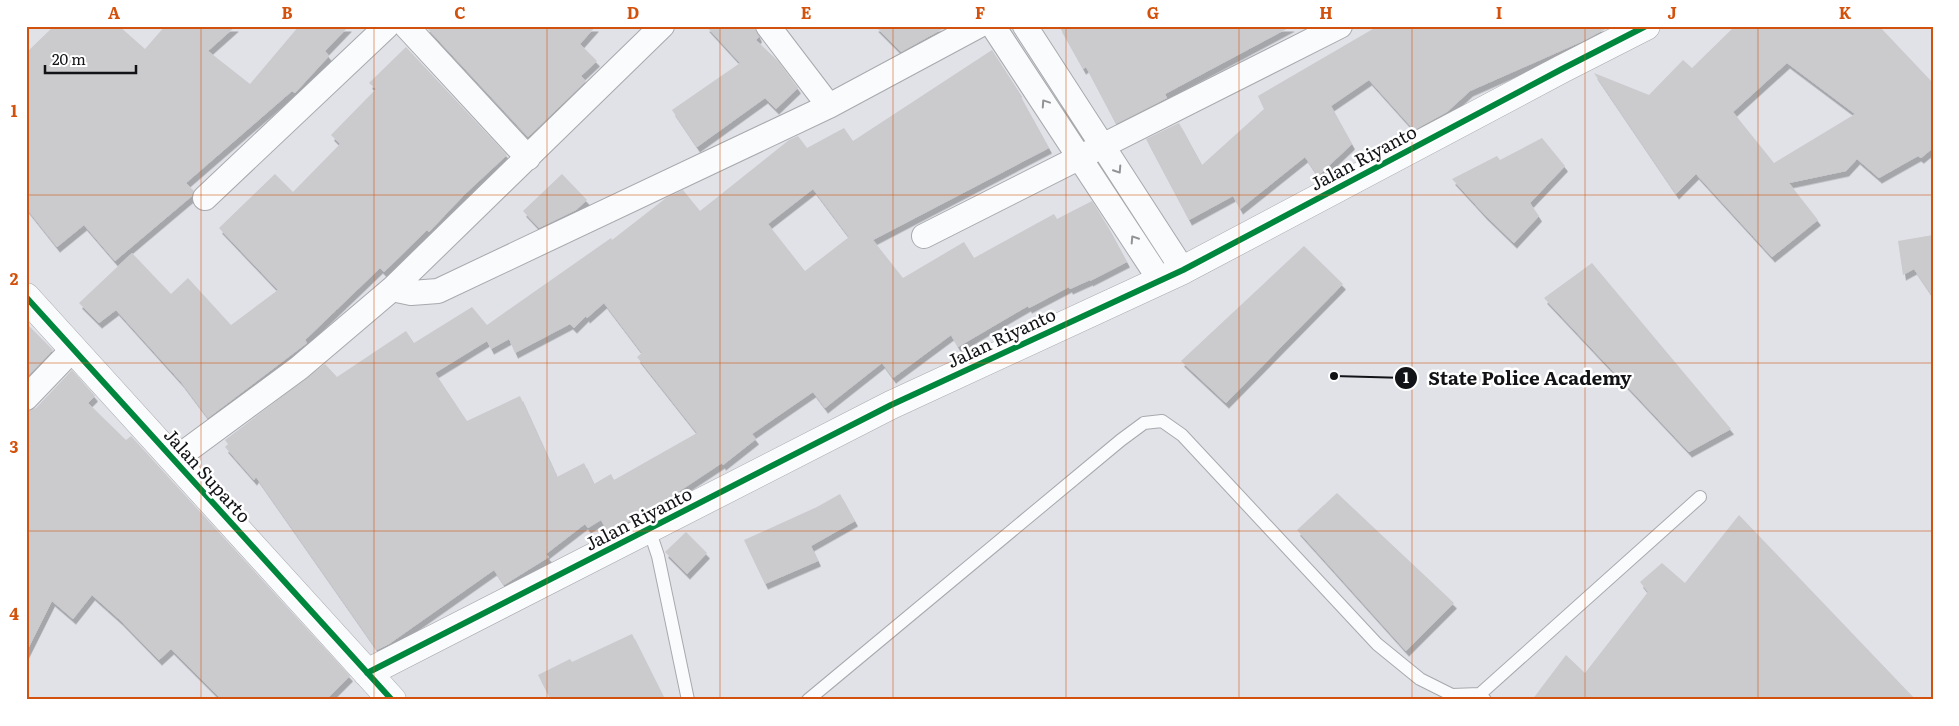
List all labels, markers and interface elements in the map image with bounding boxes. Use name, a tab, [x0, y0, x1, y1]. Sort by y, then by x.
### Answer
text: A	[108, 0, 120, 24]
text: B	[281, 0, 293, 24]
text: C	[454, 0, 466, 24]
text: D	[627, 0, 639, 24]
text: E	[801, 0, 812, 24]
text: F	[975, 0, 985, 24]
text: G	[1147, 0, 1159, 24]
text: H	[1319, 0, 1333, 24]
text: I	[1496, 0, 1502, 24]
text: J	[1667, 0, 1677, 24]
text: K	[1839, 0, 1852, 24]
scale bar	[45, 42, 136, 74]
text: 20 m	[52, 47, 86, 70]
text: 1	[11, 98, 18, 122]
one-way arrow	[1041, 100, 1051, 109]
street label: Jalan Riyanto	[1305, 118, 1421, 196]
one-way arrow	[1112, 164, 1121, 174]
one-way arrow	[1131, 236, 1140, 245]
text: 2	[10, 266, 19, 290]
street label: Jalan Riyanto	[942, 300, 1060, 374]
callout: State Police Academy	[1393, 361, 1642, 395]
text: State Police Academy	[1428, 363, 1632, 391]
text: 1	[1403, 365, 1409, 388]
street label: Jalan Suparto	[158, 422, 258, 528]
text: 3	[10, 434, 19, 458]
street label: Jalan Riyanto	[580, 479, 696, 557]
text: 4	[9, 601, 19, 625]

